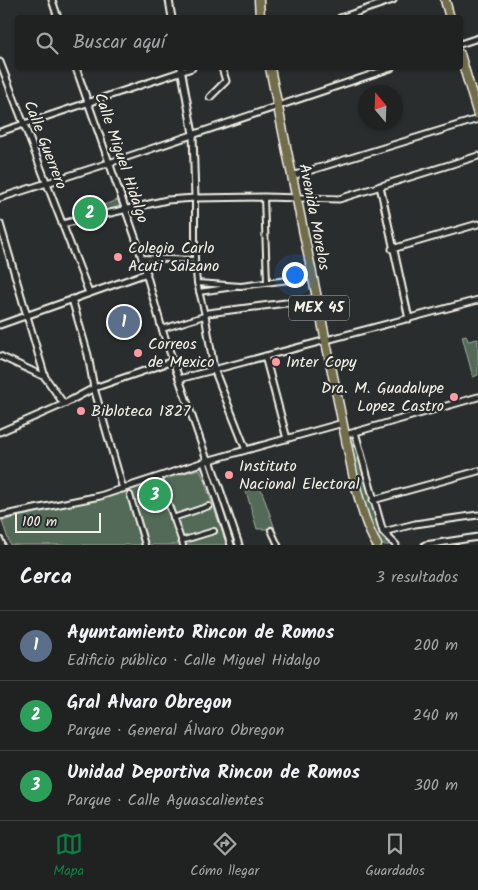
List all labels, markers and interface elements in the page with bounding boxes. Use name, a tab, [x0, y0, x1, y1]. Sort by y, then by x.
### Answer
search box	[15, 15, 463, 70]
text: Buscar aquí	[73, 28, 165, 58]
icon: search	[33, 29, 61, 57]
north arrow	[358, 85, 403, 130]
street label: Calle Miguel Hidalgo	[87, 89, 155, 227]
street label: Calle Guerrero	[17, 97, 73, 193]
street label: Avenida Morelos	[291, 161, 337, 273]
pin: 2	[74, 194, 106, 232]
place label: Colegio Carlo Acuti Salzano	[128, 236, 219, 279]
marker: Colegio Carlo Acuti Salzano	[112, 251, 124, 263]
your location	[282, 262, 308, 288]
road number: MEX 45	[289, 296, 349, 320]
pin: 1	[108, 303, 140, 341]
place label: Correos de Mexico	[148, 332, 214, 375]
marker: Correos de Mexico	[132, 347, 144, 359]
place label: Inter Copy	[286, 350, 357, 375]
marker: Inter Copy	[270, 356, 282, 368]
place label: Dra. M. Guadalupe Lopez Castro	[321, 376, 444, 419]
marker: Dra. M. Guadalupe Lopez Castro	[448, 391, 460, 403]
place label: Bibloteca 1827	[91, 399, 191, 424]
marker: Bibloteca 1827	[75, 405, 87, 417]
place label: Instituto Nacional Electoral	[239, 454, 360, 497]
marker: Instituto Nacional Electoral	[223, 469, 235, 481]
pin: 3	[139, 476, 171, 514]
scale bar	[15, 510, 101, 533]
text: 100 m	[22, 511, 57, 533]
text: Cerca	[20, 561, 72, 594]
text: 3 resultados	[376, 565, 458, 590]
text: Ayuntamiento Rincon de Romos	[67, 618, 334, 648]
text: 1	[34, 633, 38, 658]
text: 200 m	[414, 633, 458, 658]
text: Edificio público · Calle Miguel Hidalgo	[67, 648, 320, 673]
text: Gral Alvaro Obregon	[67, 688, 232, 718]
text: 2	[31, 703, 41, 728]
text: 240 m	[413, 703, 458, 728]
text: Parque · General Álvaro Obregon	[67, 718, 284, 743]
text: Unidad Deportiva Rincon de Romos	[67, 758, 360, 788]
text: 3	[32, 773, 40, 798]
text: 300 m	[414, 773, 458, 798]
text: Parque · Calle Aguascalientes	[67, 788, 264, 813]
tab: Mapa	[53, 830, 84, 882]
tab: Cómo llegar	[190, 830, 259, 882]
tab: Guardados	[365, 830, 425, 882]

